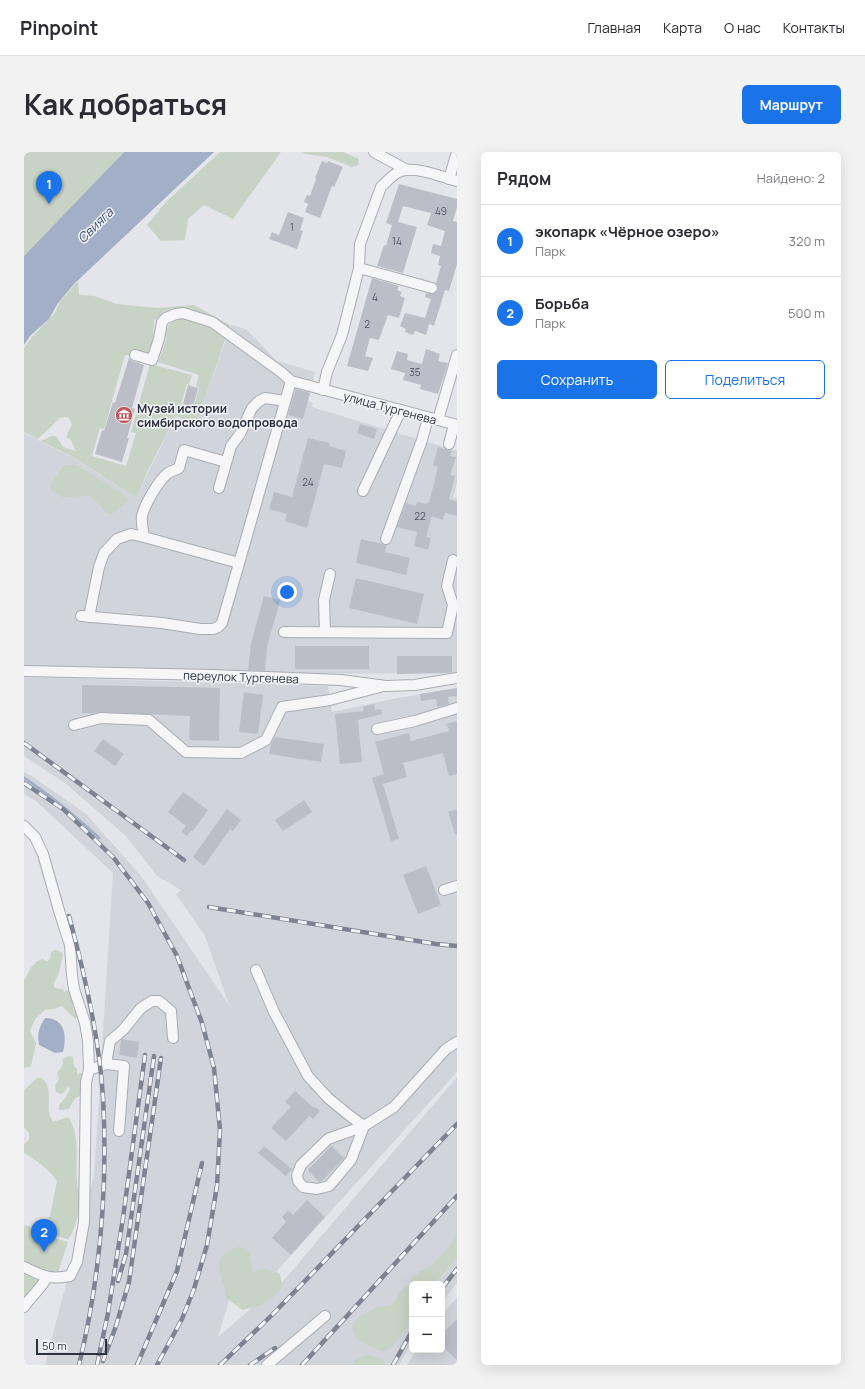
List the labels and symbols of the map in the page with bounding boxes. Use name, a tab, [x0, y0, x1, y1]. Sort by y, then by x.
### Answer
pin: 1	[36, 171, 62, 204]
water label: Свияга	[73, 203, 117, 247]
house number: 49	[435, 204, 447, 218]
house number: 1	[290, 220, 294, 234]
house number: 14	[392, 234, 402, 248]
house number: 4	[372, 290, 378, 304]
house number: 2	[364, 317, 370, 331]
house number: 35	[409, 365, 421, 379]
street label: улица Тургенева	[342, 387, 438, 429]
place label: Музей истории симбирского водопровода	[137, 400, 298, 431]
museum icon: Музей истории симбирского водопровода	[114, 405, 134, 425]
house number: 24	[302, 475, 314, 489]
house number: 22	[414, 509, 426, 523]
your location	[277, 582, 297, 602]
street label: переулок Тургенева	[183, 666, 299, 688]
pin: 2	[31, 1219, 57, 1252]
scale bar	[36, 1337, 107, 1356]

